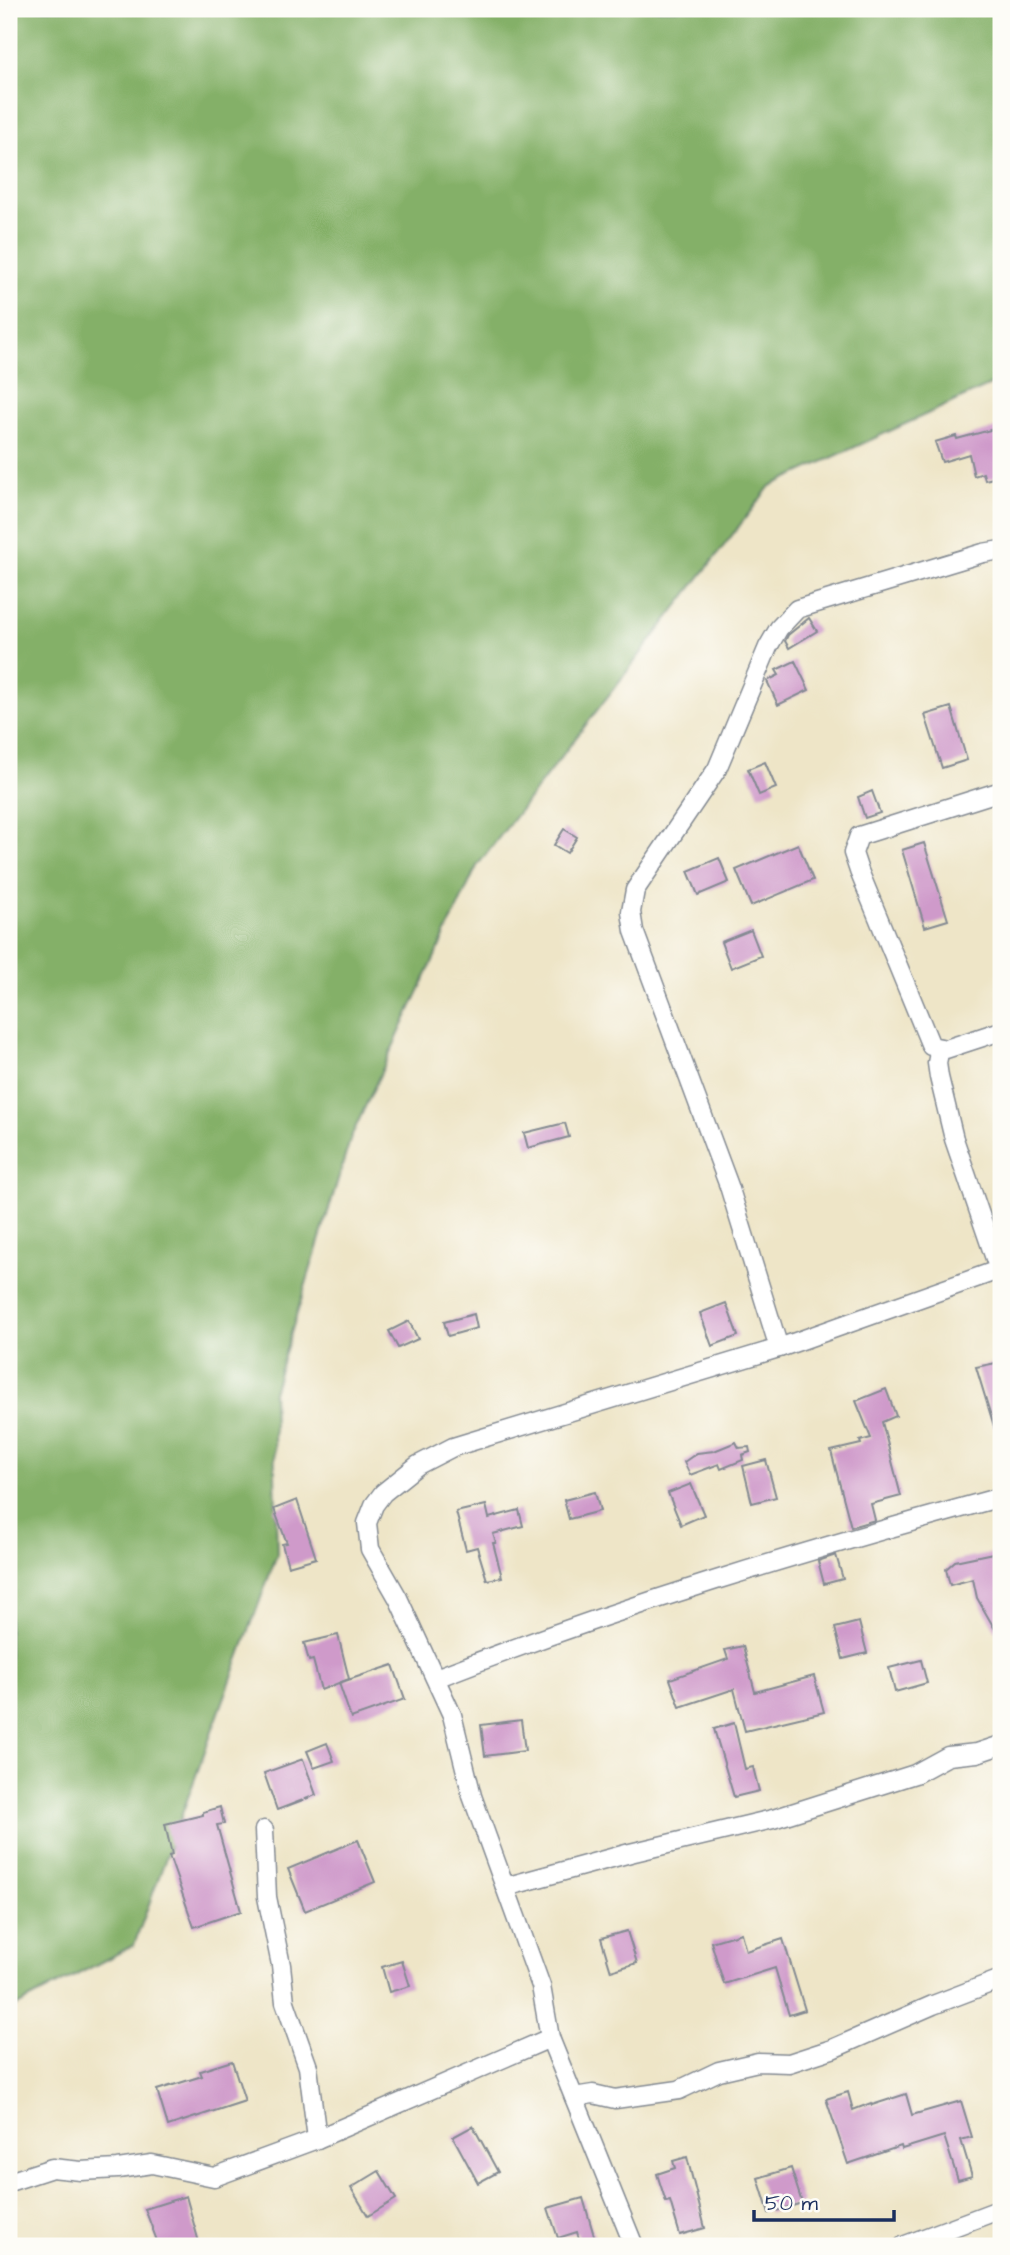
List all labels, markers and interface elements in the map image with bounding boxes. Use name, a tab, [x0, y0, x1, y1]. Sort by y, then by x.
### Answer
scale bar	[754, 2178, 894, 2222]
text: 50 m	[765, 2189, 819, 2218]

